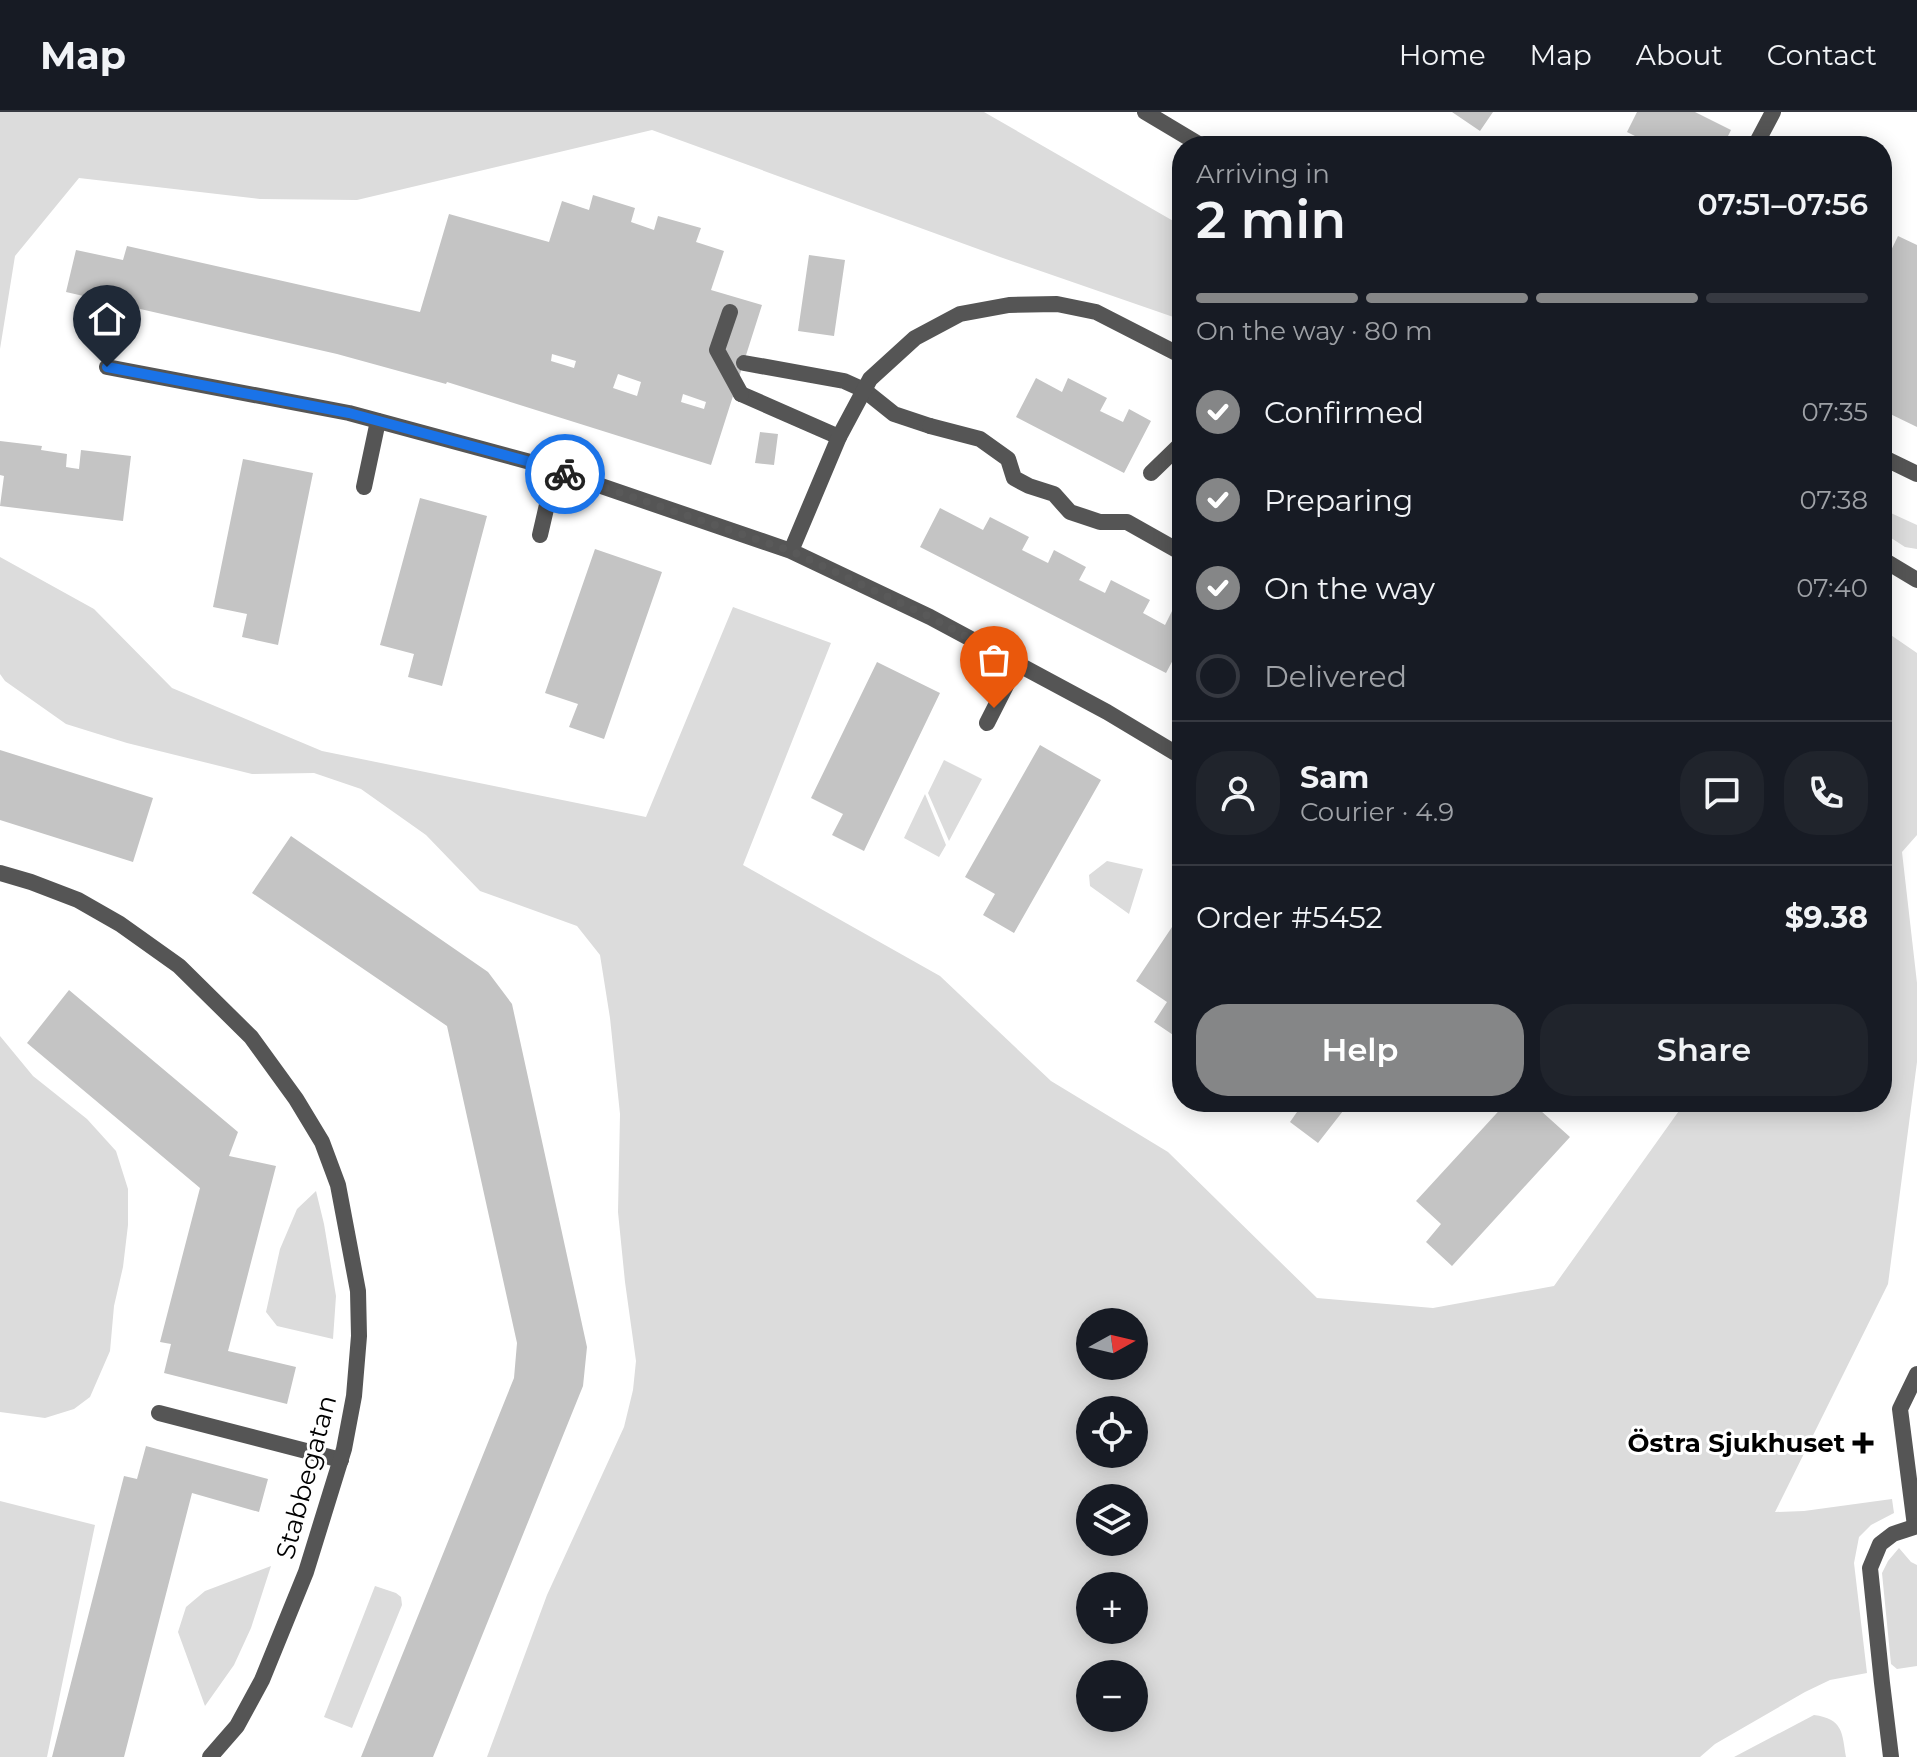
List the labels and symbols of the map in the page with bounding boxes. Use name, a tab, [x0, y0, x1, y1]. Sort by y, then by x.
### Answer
pin	[73, 285, 141, 367]
courier	[525, 434, 605, 514]
pin	[960, 626, 1028, 708]
north arrow	[1076, 1308, 1148, 1380]
street label: Stabbegatan	[269, 1392, 343, 1562]
place label: Östra Sjukhuset	[1628, 1427, 1845, 1459]
marker: Östra Sjukhuset	[1852, 1432, 1874, 1454]

